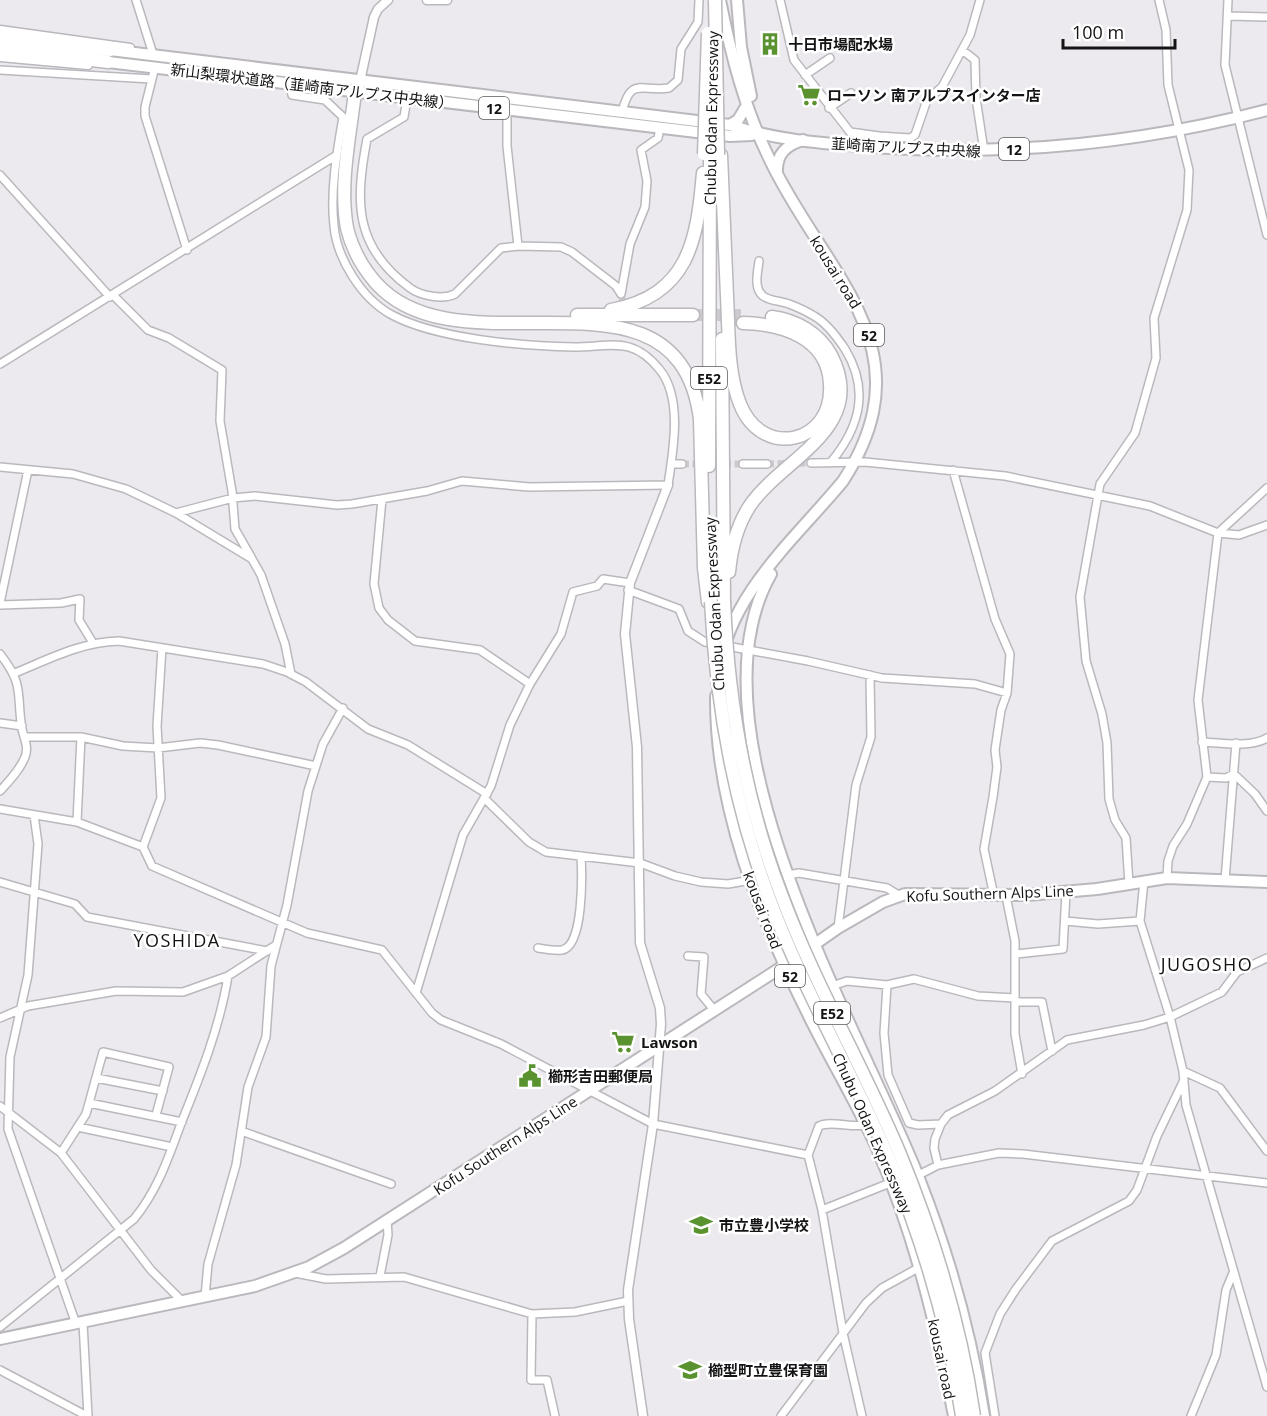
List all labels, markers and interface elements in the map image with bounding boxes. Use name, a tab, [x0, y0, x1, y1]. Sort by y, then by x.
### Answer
scale bar	[1063, 12, 1176, 50]
text: 100 m	[1072, 20, 1124, 44]
street label: Chubu Odan Expressway	[699, 30, 723, 205]
building icon: 十日市場配水場	[757, 31, 783, 57]
place label: 十日市場配水場	[788, 34, 893, 54]
street label: 新山梨環状道路（韮崎南アルプス中央線）	[169, 59, 455, 113]
supermarket icon: ローソン 南アルプスインター店	[796, 82, 822, 108]
place label: ローソン 南アルプスインター店	[827, 85, 1041, 105]
road number: 12	[479, 97, 509, 119]
street label: 韮崎南アルプス中央線	[831, 133, 981, 161]
road number: 12	[999, 138, 1029, 160]
street label: kousai road	[806, 232, 866, 312]
road number: 52	[854, 324, 884, 346]
road number: E52	[691, 367, 727, 389]
street label: Chubu Odan Expressway	[699, 516, 729, 691]
street label: kousai road	[739, 868, 787, 952]
street label: Kofu Southern Alps Line	[906, 880, 1074, 906]
district label: YOSHIDA	[133, 928, 221, 952]
district label: JUGOSHO	[1159, 952, 1253, 976]
road number: 52	[775, 965, 805, 987]
road number: E52	[814, 1002, 850, 1024]
supermarket icon: Lawson	[610, 1029, 636, 1055]
place label: Lawson	[641, 1032, 698, 1052]
street label: Chubu Odan Expressway	[828, 1049, 918, 1217]
public building icon: 櫛形吉田郵便局	[517, 1063, 543, 1089]
place label: 櫛形吉田郵便局	[548, 1066, 653, 1086]
street label: Kofu Southern Alps Line	[429, 1091, 581, 1199]
school or university icon: 市立豊小学校	[688, 1212, 714, 1238]
place label: 市立豊小学校	[719, 1215, 809, 1235]
street label: kousai road	[924, 1317, 960, 1401]
school or university icon: 櫛型町立豊保育園	[677, 1357, 703, 1383]
place label: 櫛型町立豊保育園	[708, 1360, 828, 1380]

